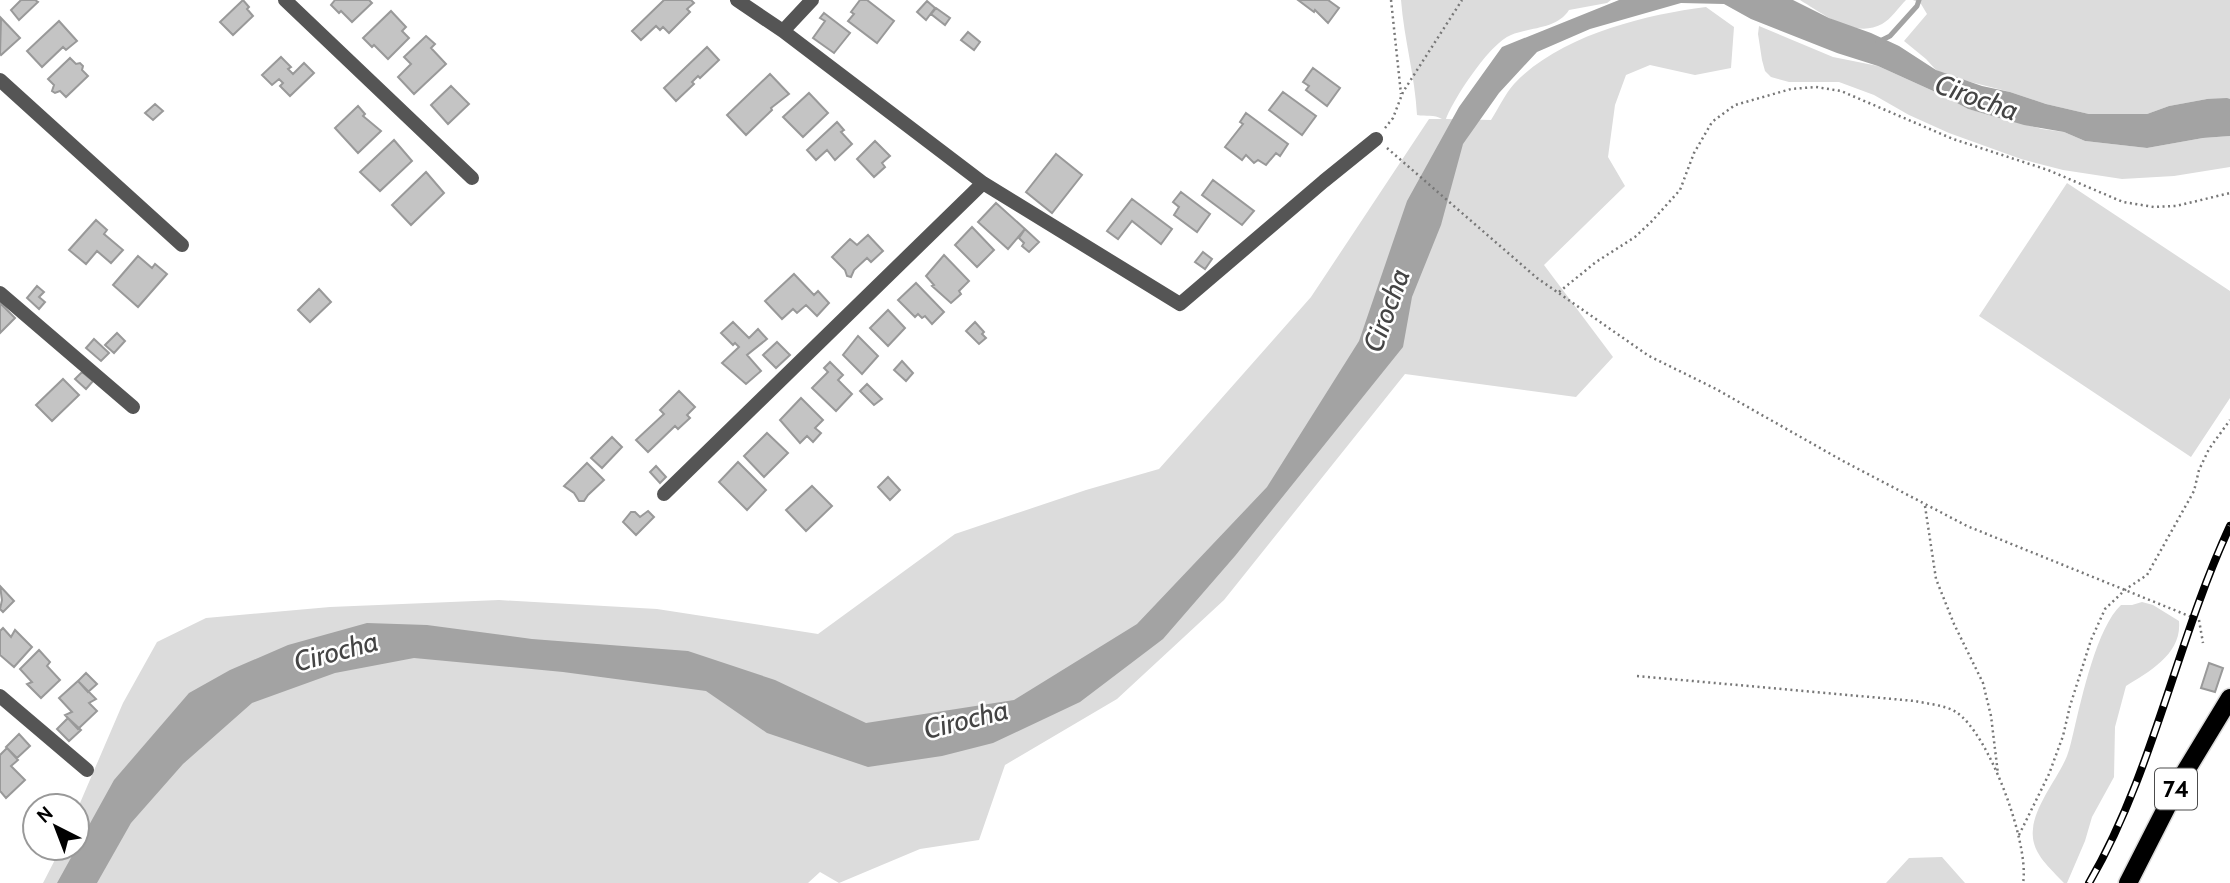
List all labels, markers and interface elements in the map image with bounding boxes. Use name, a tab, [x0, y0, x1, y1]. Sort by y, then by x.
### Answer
water label: Cirocha	[1931, 66, 2023, 128]
water label: Cirocha	[1355, 264, 1417, 356]
water label: Cirocha	[290, 623, 382, 679]
water label: Cirocha	[920, 692, 1012, 746]
road number: 74	[2155, 768, 2197, 810]
north arrow	[21, 792, 91, 862]
text: N	[32, 802, 58, 828]

